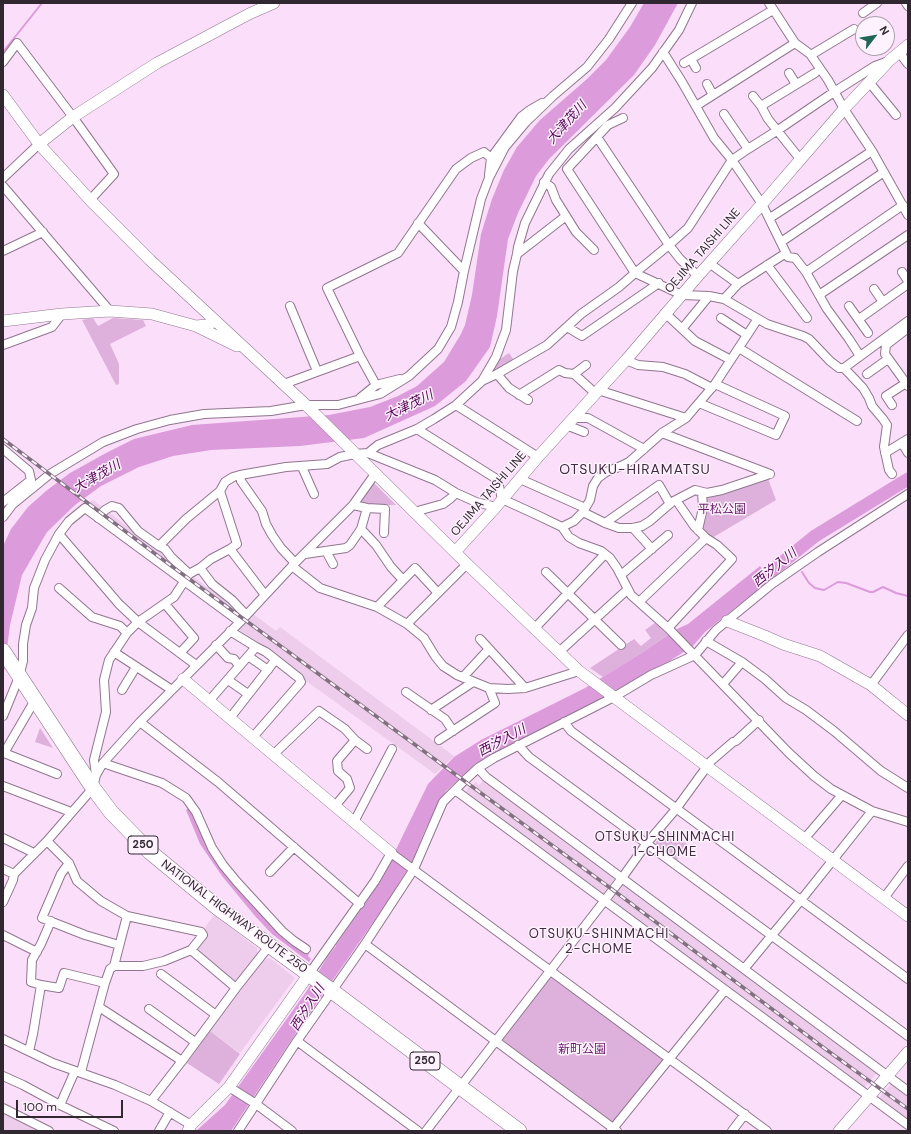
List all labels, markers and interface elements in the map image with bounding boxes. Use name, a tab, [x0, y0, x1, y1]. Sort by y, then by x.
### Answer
north arrow	[855, 16, 895, 56]
text: N	[876, 23, 892, 37]
water label: 大津茂川	[544, 98, 590, 148]
street label: OEJIMA TAISHI LINE	[662, 206, 744, 296]
water label: 大津茂川	[382, 388, 436, 424]
street label: OEJIMA TAISHI LINE	[448, 449, 530, 539]
water label: 大津茂川	[71, 457, 123, 497]
district label: OTSUKU-HIRAMATSU	[559, 462, 711, 478]
park label: 平松公園	[698, 503, 746, 517]
water label: 西汐入川	[750, 546, 800, 590]
water label: 西汐入川	[475, 722, 529, 760]
district label: OTSUKU-SHINMACHI 1-CHOME	[595, 830, 735, 861]
road number: 250	[128, 836, 158, 854]
street label: NATIONAL HIGHWAY ROUTE 250	[158, 857, 310, 977]
district label: OTSUKU-SHINMACHI 2-CHOME	[529, 927, 669, 958]
water label: 西汐入川	[288, 982, 328, 1034]
park label: 新町公園	[558, 1043, 606, 1057]
road number: 250	[410, 1052, 440, 1070]
scale bar	[18, 1092, 125, 1118]
text: 100 m	[23, 1099, 57, 1115]

